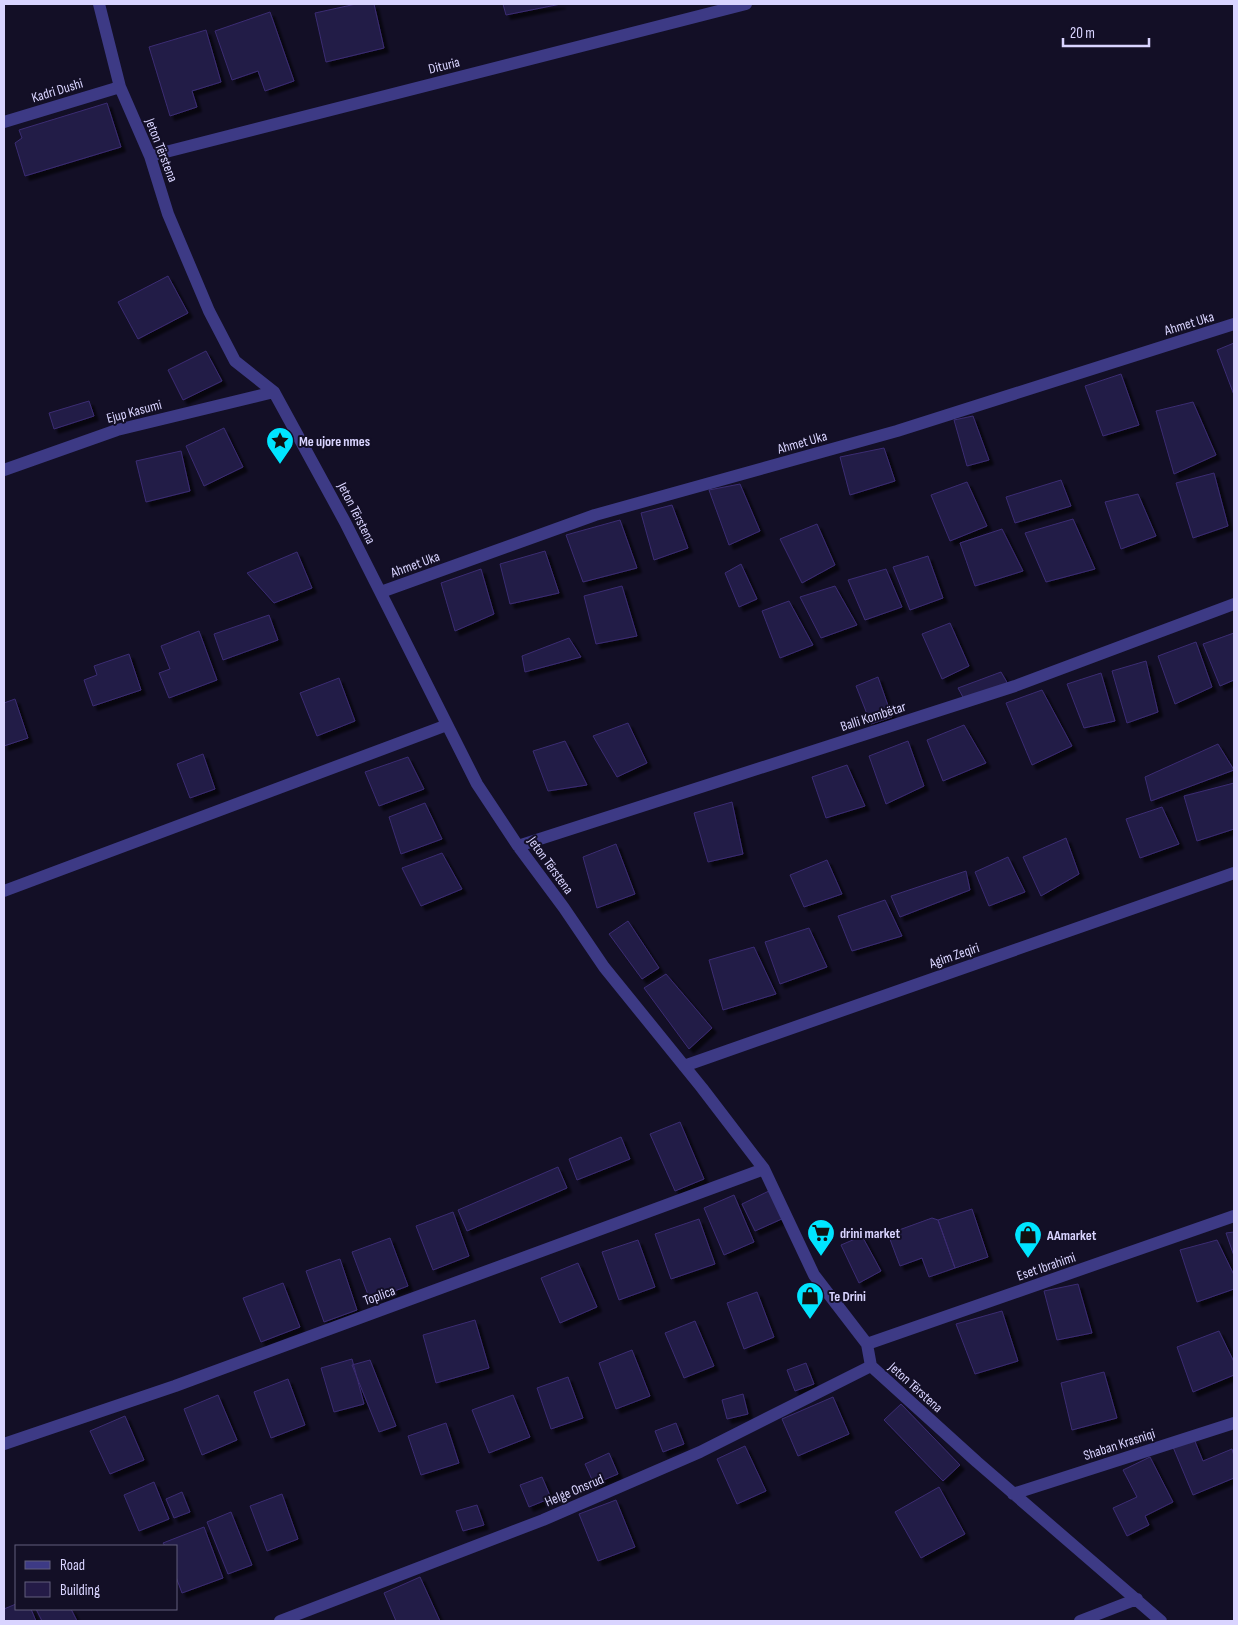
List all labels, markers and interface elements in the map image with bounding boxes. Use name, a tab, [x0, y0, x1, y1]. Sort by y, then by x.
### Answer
scale bar	[1063, 15, 1149, 47]
text: 20 m	[1070, 24, 1095, 43]
street label: Dituria	[427, 53, 462, 78]
street label: Kadri Dushi	[29, 75, 85, 106]
street label: Jeton Tërstena	[141, 115, 181, 185]
street label: Ahmet Uka	[1161, 308, 1216, 339]
street label: Ejup Kasumi	[105, 396, 164, 427]
place icon: Me ujore nmes	[265, 426, 295, 465]
street label: Ahmet Uka	[774, 427, 829, 458]
place label: Me ujore nmes	[299, 433, 370, 450]
street label: Jeton Tërstena	[333, 479, 379, 547]
street label: Ahmet Uka	[387, 548, 442, 582]
street label: Balli Kombëtar	[838, 698, 908, 735]
street label: Jeton Tërstena	[523, 832, 577, 897]
street label: Agim Zeqiri	[926, 939, 981, 972]
supermarket icon: drini market	[806, 1218, 836, 1257]
shop icon: AAmarket	[1013, 1220, 1043, 1259]
place label: drini market	[840, 1225, 900, 1242]
place label: AAmarket	[1046, 1227, 1097, 1244]
street label: Eset Ibrahimi	[1015, 1249, 1078, 1284]
shop icon: Te Drini	[795, 1281, 825, 1320]
street label: Toplica	[361, 1282, 397, 1309]
place label: Te Drini	[829, 1288, 866, 1305]
street label: Jeton Tërstena	[884, 1358, 946, 1416]
street label: Shaban Krasniqi	[1081, 1425, 1157, 1464]
street label: Helge Onsrud	[542, 1470, 606, 1510]
legend	[15, 1545, 178, 1610]
text: Road	[60, 1556, 85, 1575]
text: Building	[60, 1581, 100, 1600]

